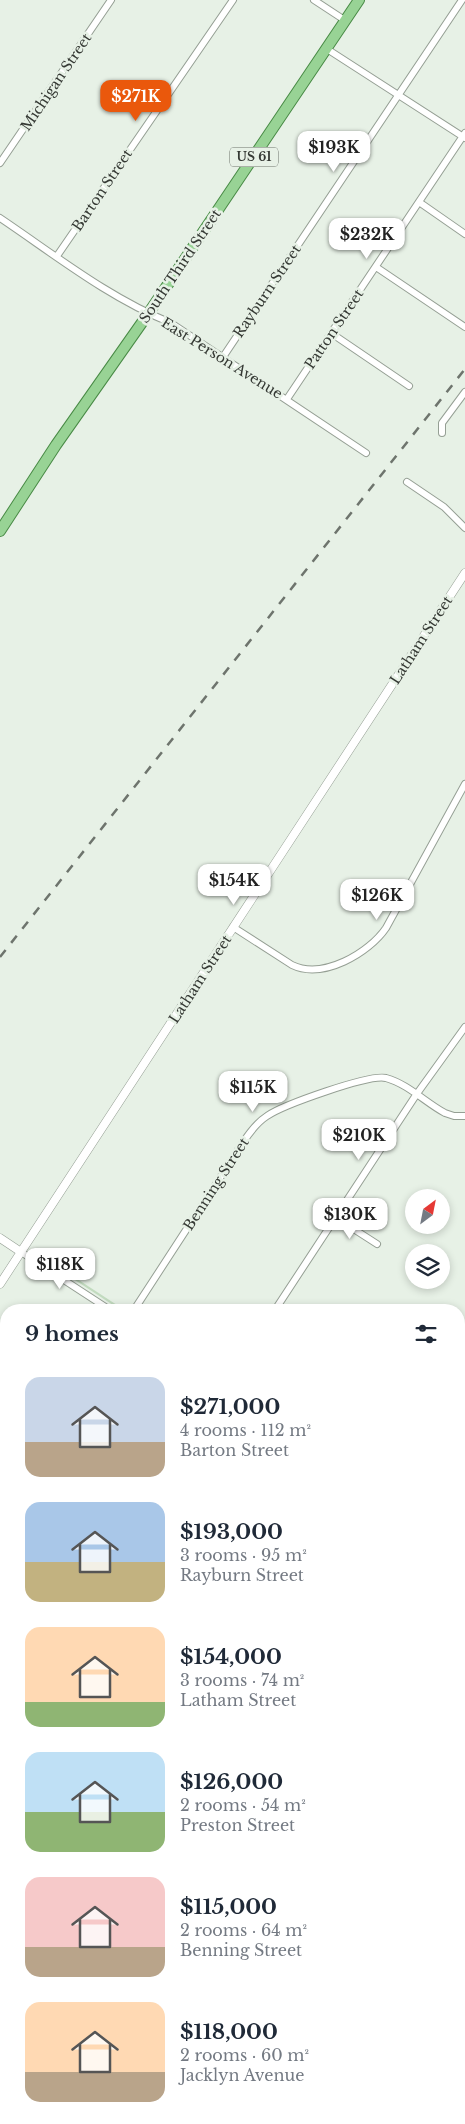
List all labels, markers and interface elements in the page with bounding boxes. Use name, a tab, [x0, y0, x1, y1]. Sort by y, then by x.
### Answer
street label: Michigan Street	[17, 29, 96, 134]
pin: $271K	[101, 80, 171, 122]
text: $271K	[111, 86, 161, 106]
pin: $193K	[299, 130, 369, 173]
text: $193K	[308, 137, 360, 157]
street label: Barton Street	[68, 145, 137, 235]
road number: US 61	[230, 148, 278, 166]
street label: South Third Street	[135, 205, 225, 327]
pin: $232K	[332, 218, 402, 260]
text: $232K	[340, 224, 394, 244]
street label: Rayburn Street	[229, 240, 305, 341]
street label: Patton Street	[301, 285, 368, 372]
street label: East Person Avenue	[158, 313, 286, 403]
street label: Latham Street	[386, 592, 457, 688]
pin: $154K	[199, 864, 269, 906]
text: $154K	[209, 870, 259, 890]
pin: $126K	[342, 878, 412, 921]
text: $126K	[351, 885, 403, 905]
street label: Latham Street	[165, 931, 236, 1027]
pin: $115K	[218, 1070, 288, 1113]
text: $115K	[230, 1077, 276, 1097]
pin: $210K	[324, 1118, 394, 1161]
text: $210K	[333, 1125, 385, 1145]
street label: Benning Street	[179, 1134, 253, 1234]
north arrow	[405, 1189, 450, 1234]
map controls	[405, 1189, 450, 1289]
pin: $130K	[315, 1198, 385, 1240]
text: $130K	[324, 1204, 376, 1224]
button: layers	[405, 1244, 450, 1289]
pin: $118K	[25, 1248, 95, 1290]
text: $118K	[36, 1254, 84, 1274]
icon: filters	[412, 1320, 440, 1348]
text: 9 homes	[25, 1321, 119, 1347]
text: $271,000	[180, 1394, 280, 1420]
icon: home	[65, 1397, 125, 1457]
text: 4 rooms · 112 m²	[180, 1420, 311, 1440]
text: Barton Street	[180, 1440, 289, 1460]
text: $193,000	[180, 1519, 283, 1545]
icon: home	[65, 1522, 125, 1582]
text: 3 rooms · 95 m²	[180, 1545, 307, 1565]
text: Rayburn Street	[180, 1565, 304, 1585]
text: $154,000	[180, 1644, 282, 1670]
icon: home	[65, 1647, 125, 1707]
text: 3 rooms · 74 m²	[180, 1670, 304, 1690]
text: Latham Street	[180, 1690, 296, 1710]
text: $126,000	[180, 1769, 283, 1795]
icon: home	[65, 1772, 125, 1832]
text: 2 rooms · 54 m²	[180, 1795, 306, 1815]
text: Preston Street	[180, 1815, 295, 1835]
text: $115,000	[180, 1894, 277, 1920]
icon: home	[65, 1897, 125, 1957]
text: 2 rooms · 64 m²	[180, 1920, 307, 1940]
text: Benning Street	[180, 1940, 302, 1960]
text: $118,000	[180, 2019, 278, 2045]
icon: home	[65, 2022, 125, 2082]
text: 2 rooms · 60 m²	[180, 2045, 309, 2065]
text: Jacklyn Avenue	[180, 2065, 304, 2085]

